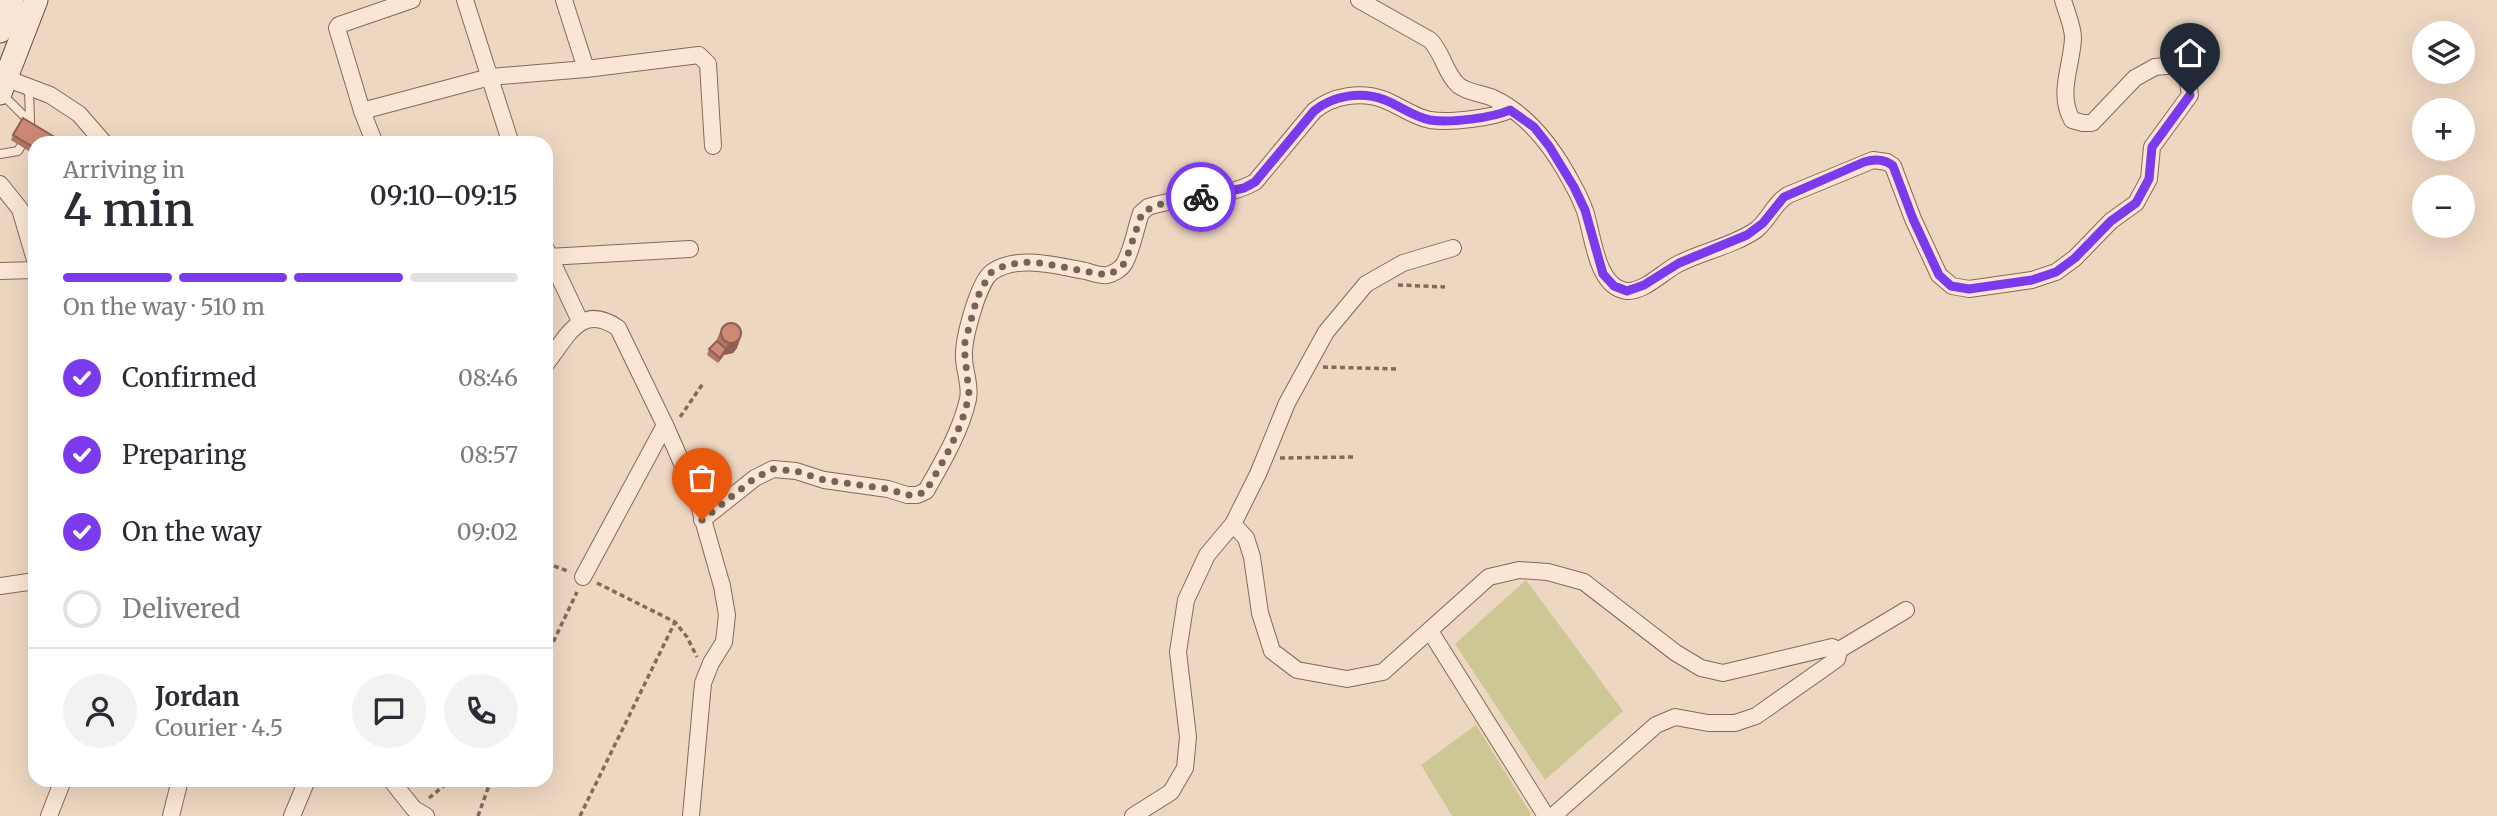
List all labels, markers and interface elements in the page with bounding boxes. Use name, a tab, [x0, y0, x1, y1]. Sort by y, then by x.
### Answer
map controls	[2412, 21, 2475, 238]
button: layers	[2412, 21, 2475, 84]
pin	[2160, 23, 2220, 95]
icon: home	[2171, 34, 2209, 72]
button: +	[2412, 98, 2475, 161]
text: Arriving in	[63, 155, 185, 184]
courier	[1166, 162, 1236, 232]
button: −	[2412, 175, 2475, 238]
icon: bike	[1182, 178, 1220, 216]
text: 09:10–09:15	[370, 179, 518, 212]
text: 4 min	[63, 181, 194, 239]
text: On the way · 510 m	[63, 292, 265, 321]
icon: check	[63, 359, 101, 397]
text: Confirmed	[122, 361, 257, 394]
text: 08:46	[458, 363, 518, 392]
icon: check	[63, 436, 101, 474]
text: Preparing	[122, 438, 246, 471]
text: 08:57	[460, 440, 518, 469]
pin	[672, 448, 732, 520]
icon: bag	[683, 459, 721, 497]
icon: check	[63, 513, 101, 551]
text: On the way	[122, 515, 262, 548]
text: 09:02	[457, 517, 518, 546]
text: Delivered	[122, 592, 241, 625]
button: person	[63, 674, 137, 748]
button: chat	[352, 674, 426, 748]
button: phone	[444, 674, 518, 748]
text: Jordan	[155, 680, 240, 713]
text: Courier · 4.5	[155, 713, 283, 742]

